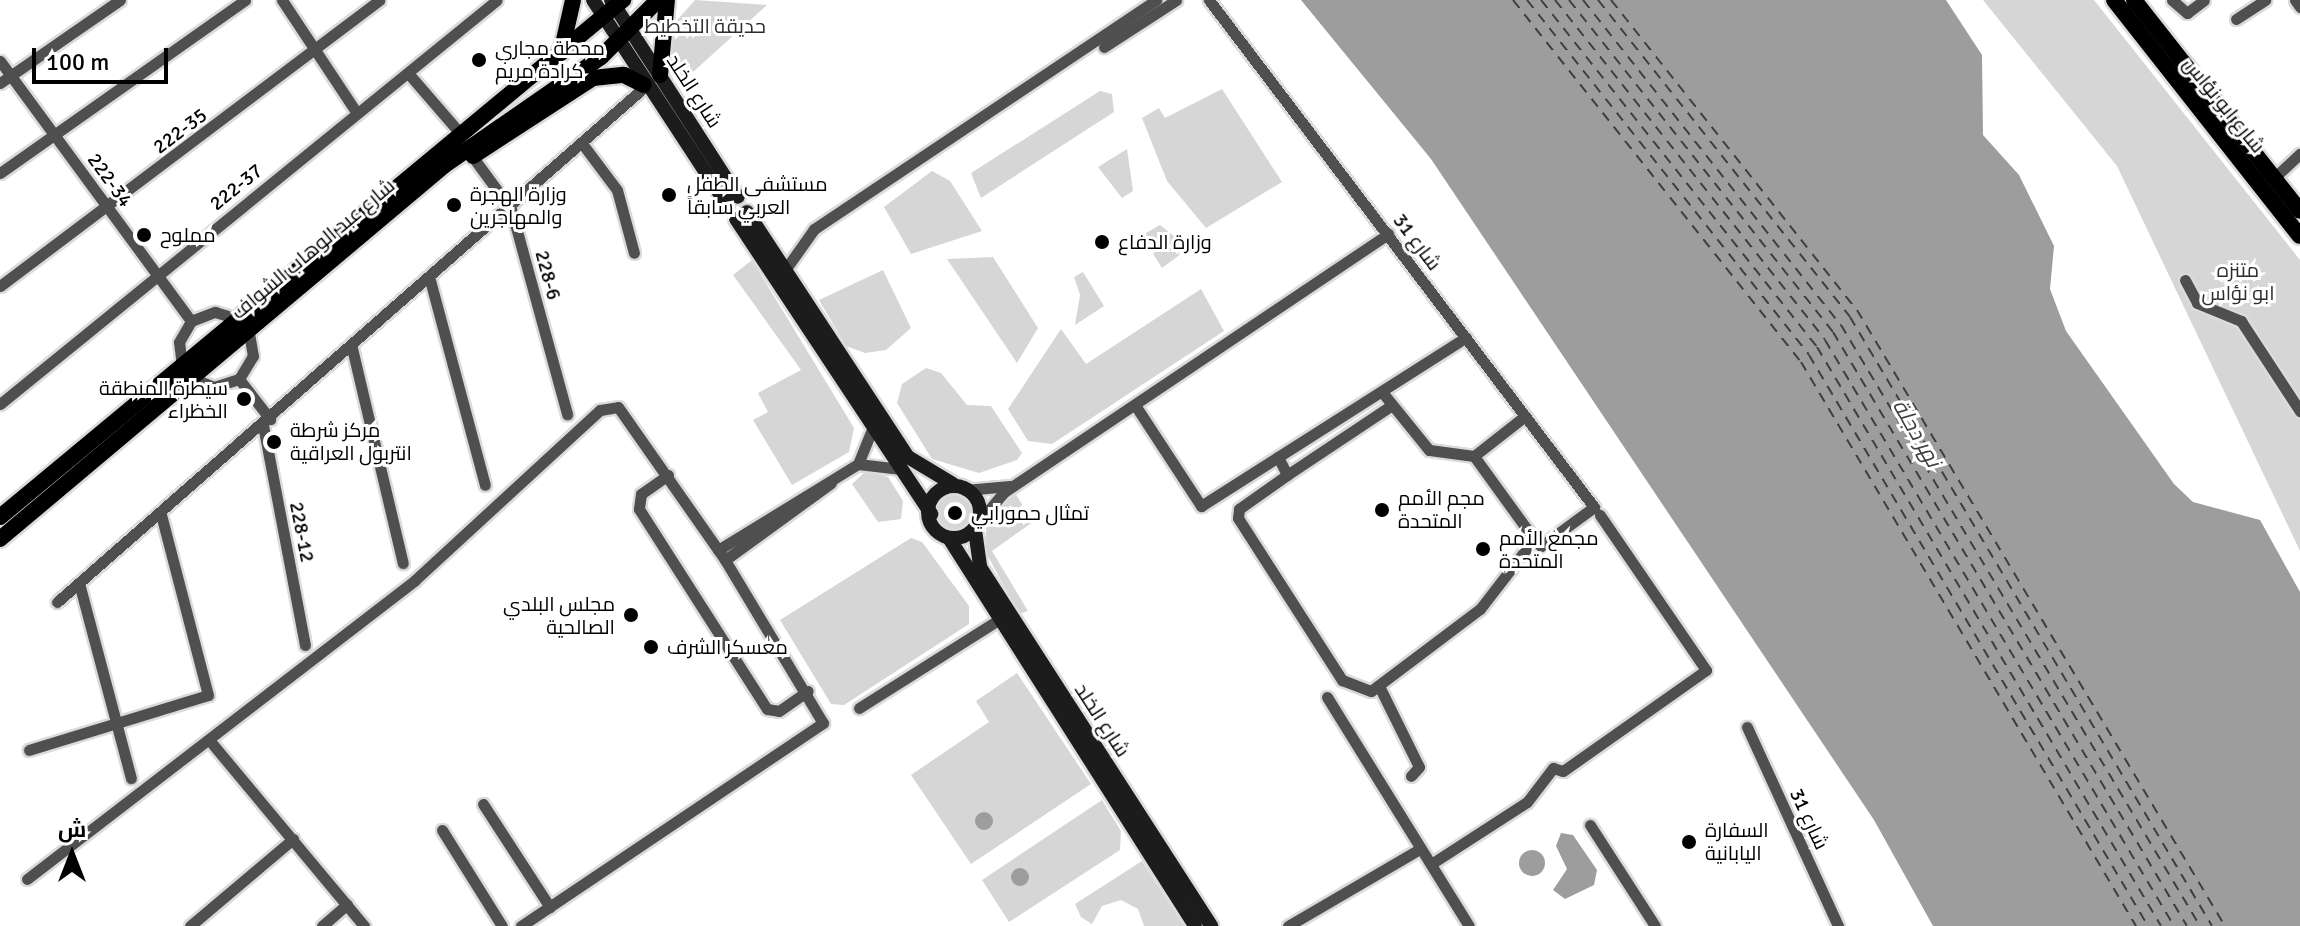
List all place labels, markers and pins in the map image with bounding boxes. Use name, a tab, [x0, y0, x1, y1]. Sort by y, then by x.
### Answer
place label: محطة مجاري كرادة مريم	[495, 36, 605, 83]
marker: محطة مجاري كرادة مريم	[470, 51, 488, 69]
place label: مستشفى الطفل العربي سابقاً	[687, 172, 828, 219]
place label: وزارة الهجرة والمهاجرين	[470, 182, 567, 229]
marker: مستشفى الطفل العربي سابقاً	[658, 184, 680, 206]
marker: وزارة الهجرة والمهاجرين	[445, 196, 463, 214]
place label: مملوح	[160, 223, 216, 247]
marker: مملوح	[135, 226, 153, 244]
place label: وزارة الدفاع	[1118, 230, 1212, 254]
marker: وزارة الدفاع	[1093, 233, 1111, 251]
place label: سيطرة المنطقة الخظراء	[99, 376, 228, 423]
marker: سيطرة المنطقة الخظراء	[235, 390, 253, 408]
place label: مركز شرطة انتربول العراقية	[290, 418, 412, 465]
marker: مركز شرطة انتربول العراقية	[265, 433, 283, 451]
place label: مجم الأمم المتحدة	[1398, 486, 1485, 533]
place label: تمثال حمورابي	[971, 501, 1089, 525]
marker: مجم الأمم المتحدة	[1373, 501, 1391, 519]
marker: تمثال حمورابي	[946, 504, 964, 522]
place label: مجمع الأمم المتحدة	[1499, 526, 1599, 573]
marker: مجمع الأمم المتحدة	[1474, 540, 1492, 558]
place label: مجلس البلدي الصالحية	[503, 592, 615, 639]
marker: مجلس البلدي الصالحية	[622, 606, 640, 624]
place label: معسكر الشرف	[667, 635, 788, 659]
marker: معسكر الشرف	[642, 638, 660, 656]
place label: السفارة اليابانية	[1705, 818, 1769, 865]
marker: السفارة اليابانية	[1680, 833, 1698, 851]

